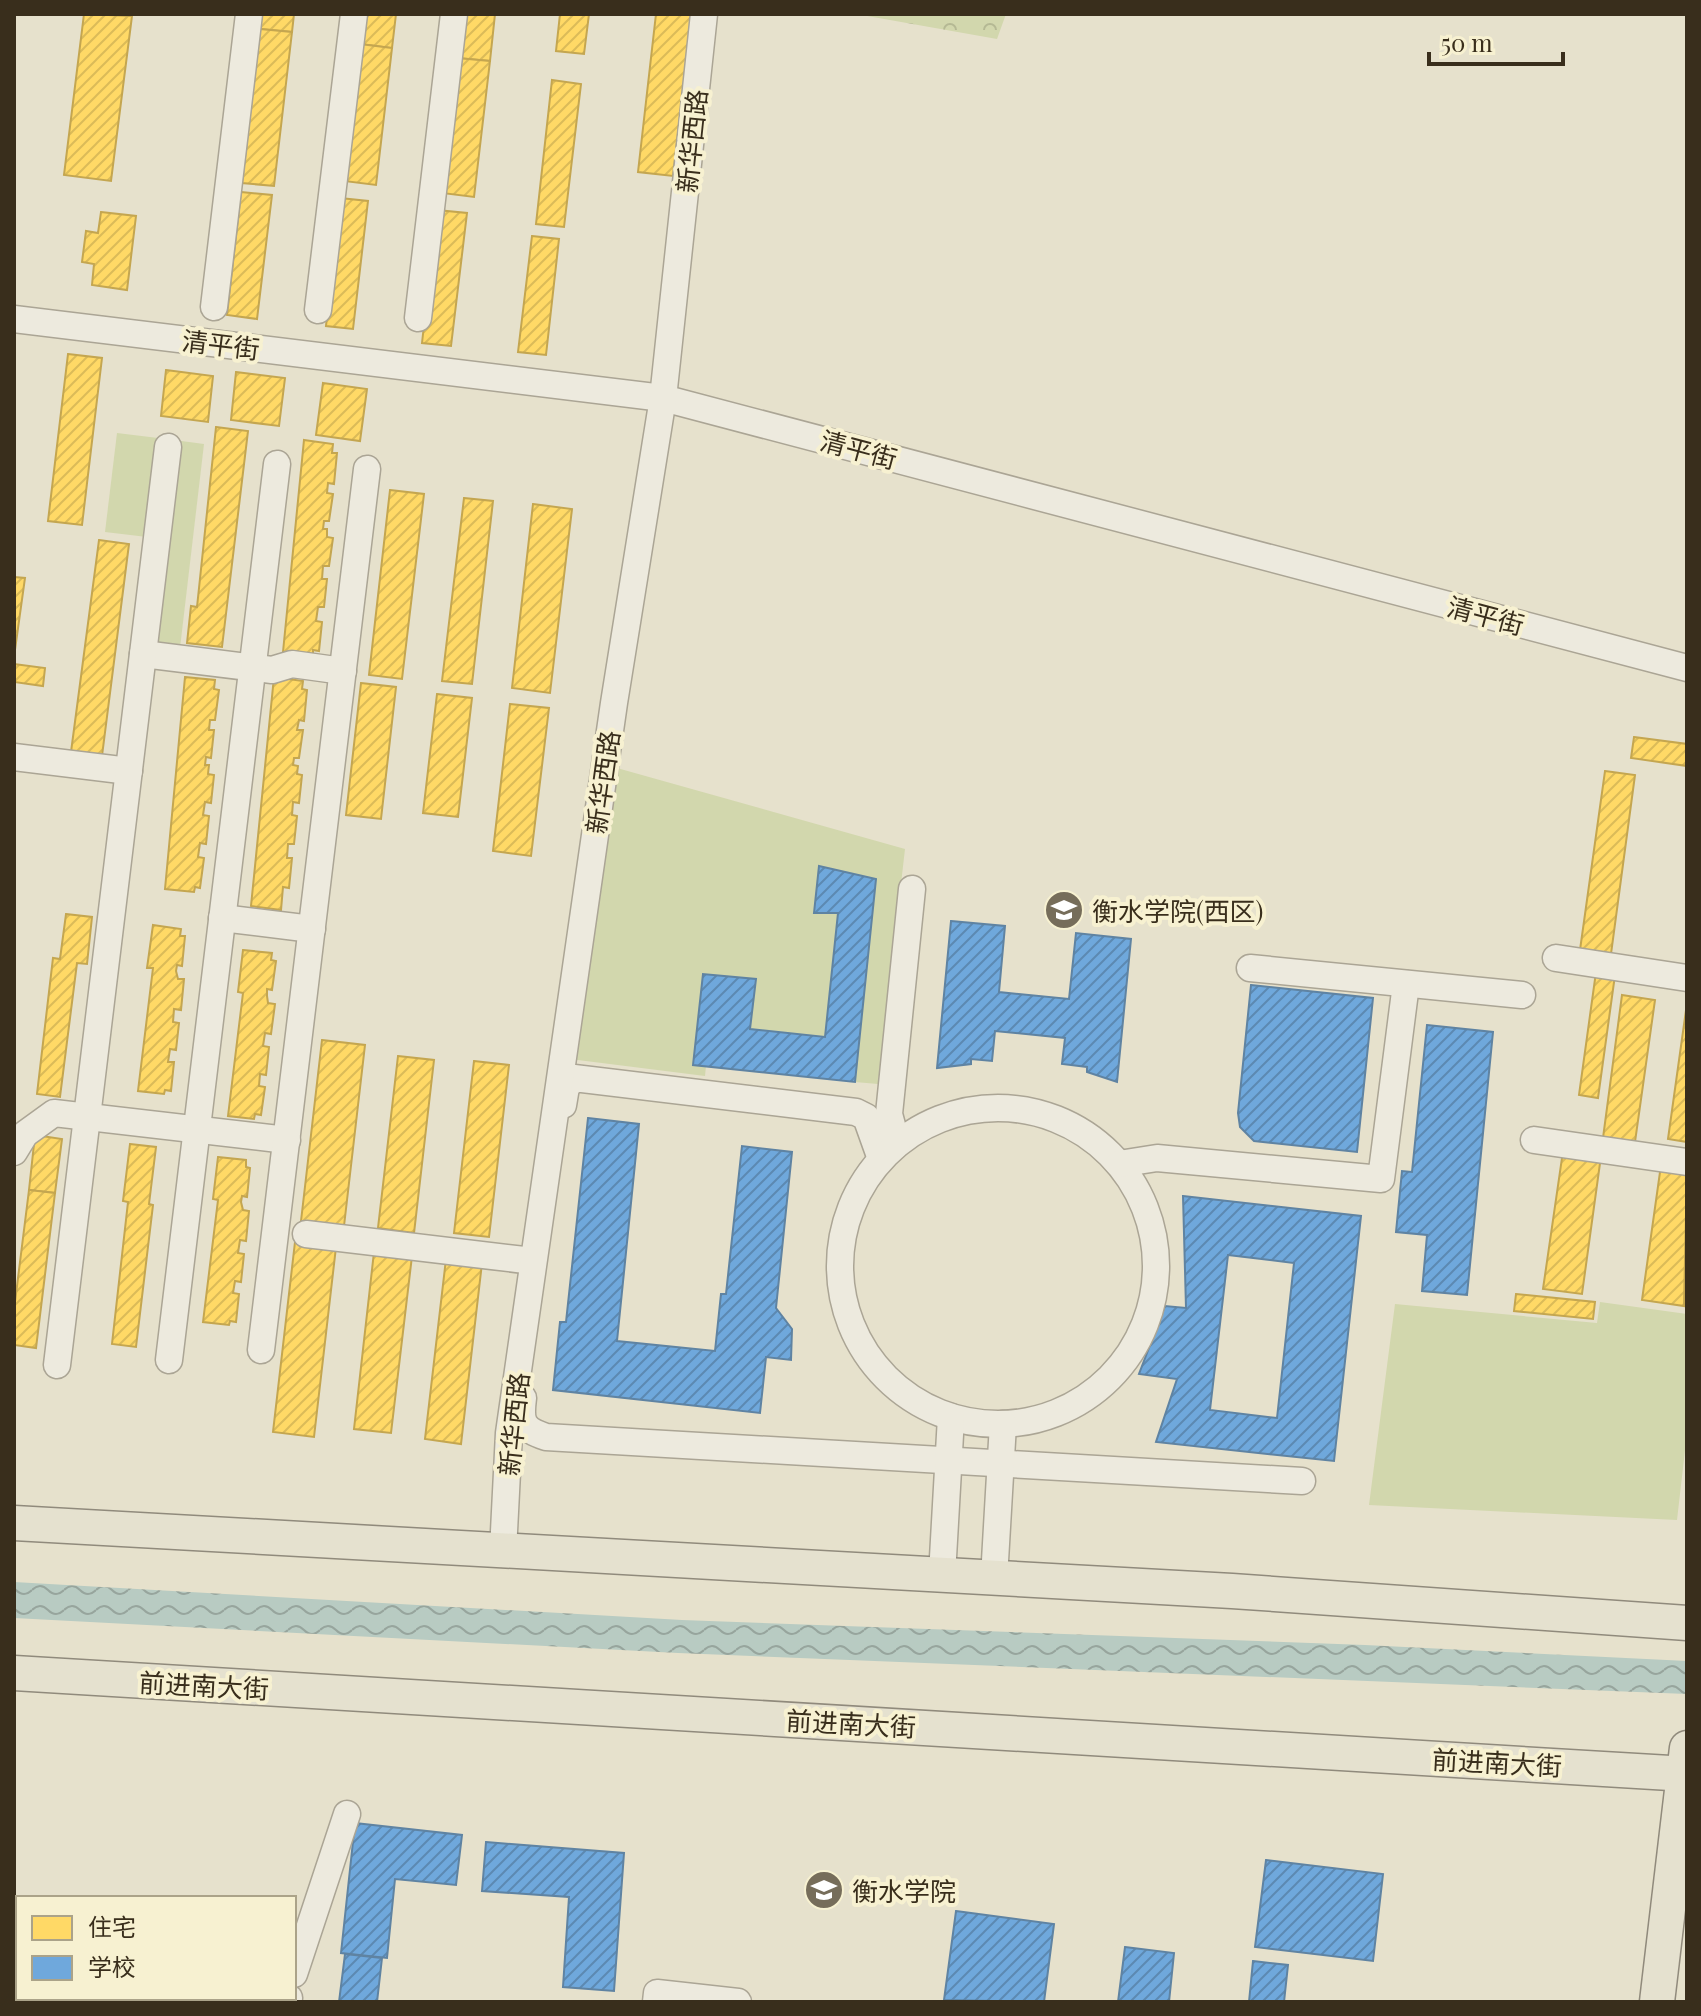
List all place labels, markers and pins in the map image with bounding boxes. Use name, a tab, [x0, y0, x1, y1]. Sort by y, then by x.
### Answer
school or university icon: 衡水学院(西区)	[1043, 889, 1085, 931]
place label: 衡水学院(西区)	[1092, 893, 1263, 928]
school or university icon: 衡水学院	[803, 1869, 845, 1911]
place label: 衡水学院	[852, 1873, 956, 1908]

